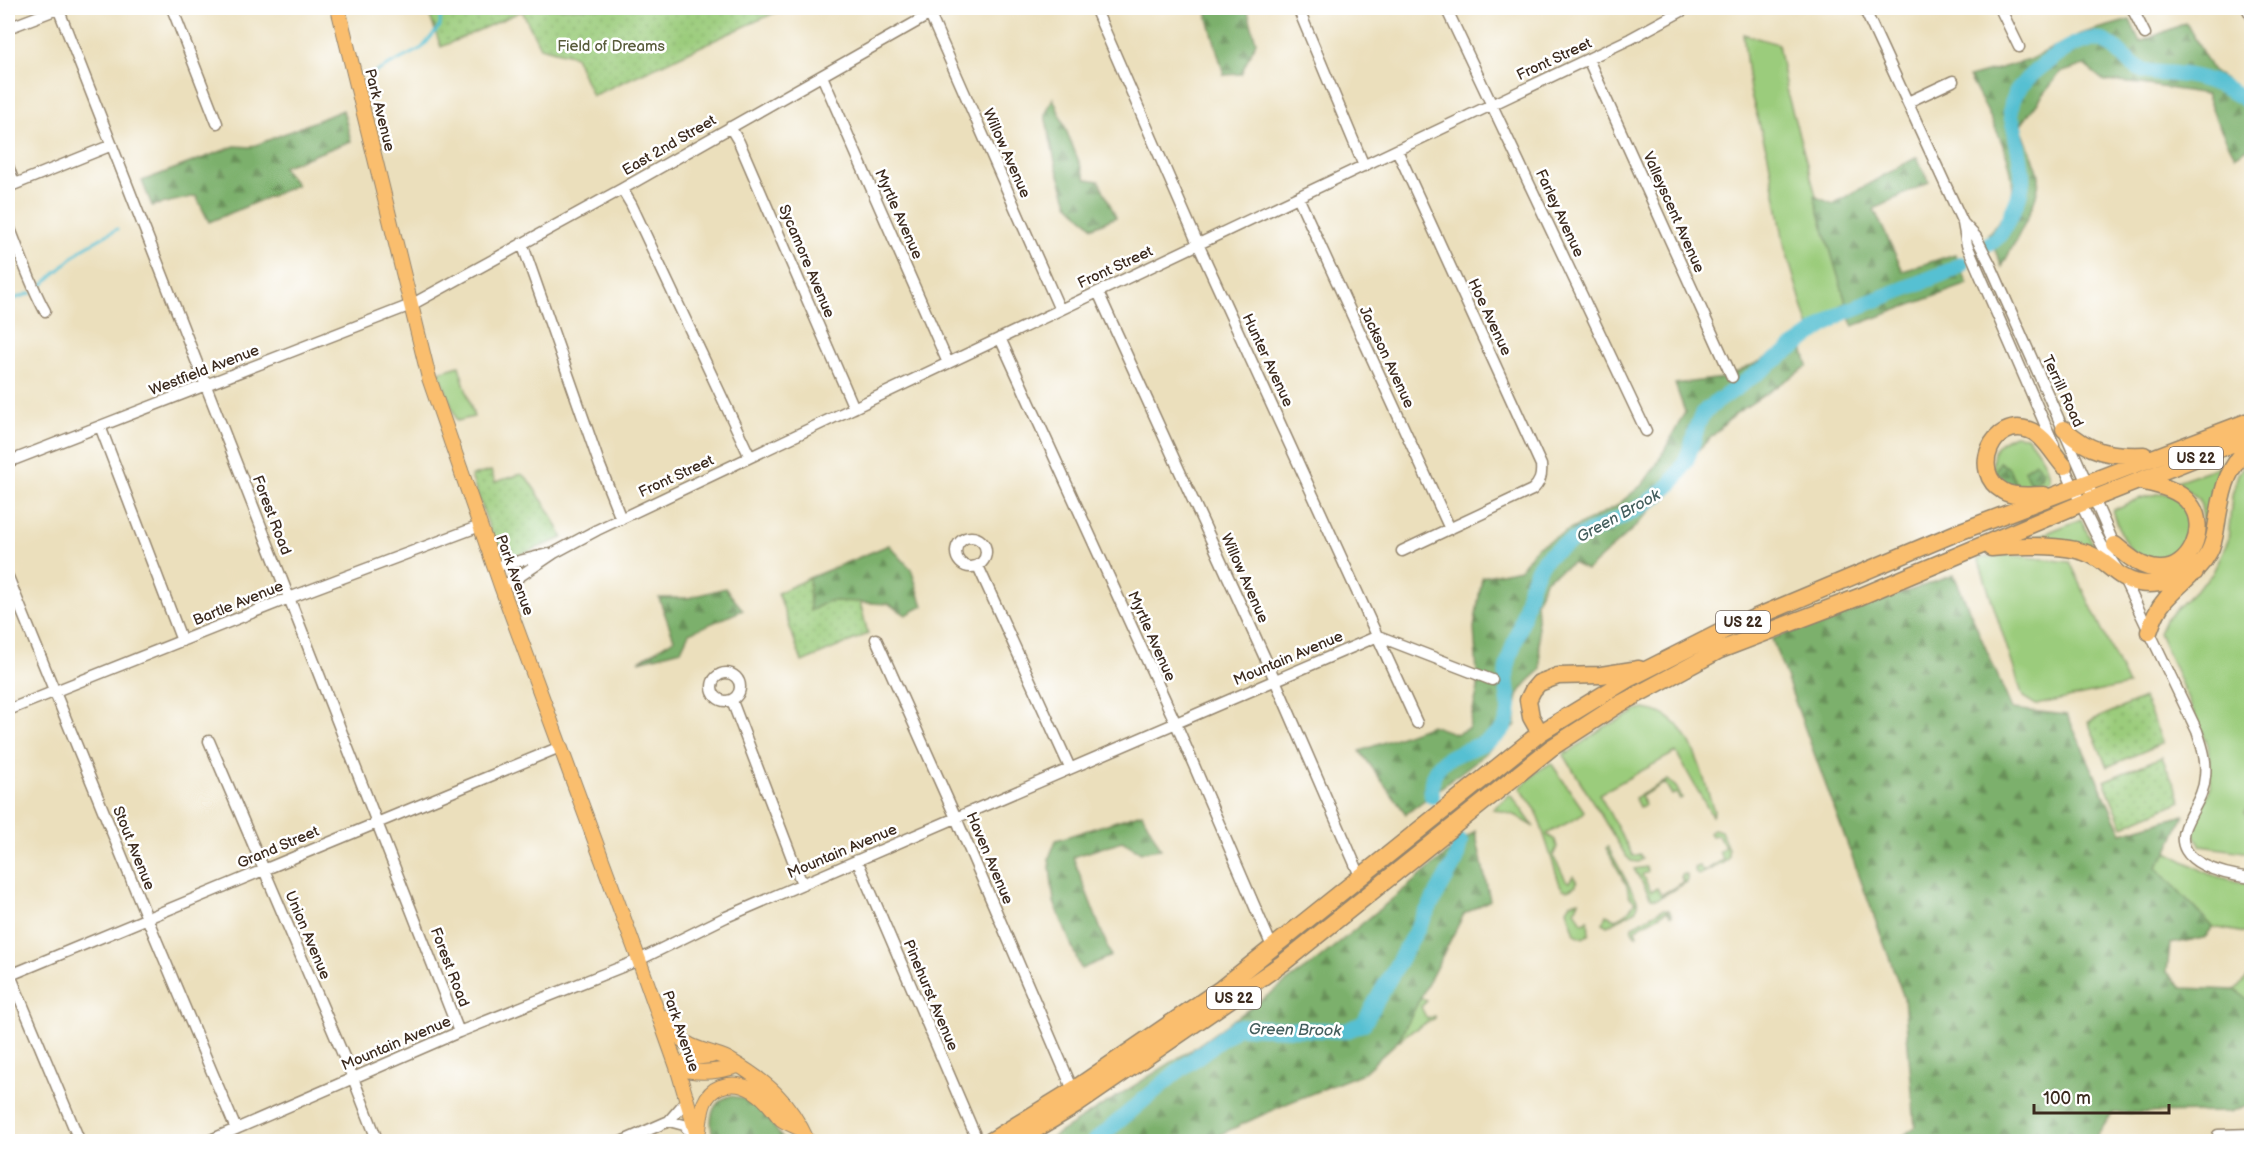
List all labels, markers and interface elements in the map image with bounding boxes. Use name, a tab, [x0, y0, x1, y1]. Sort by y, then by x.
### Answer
street label: Front Street	[1514, 34, 1595, 85]
park label: Field of Dreams	[557, 37, 665, 56]
street label: Park Avenue	[360, 67, 399, 154]
street label: Willow Avenue	[978, 106, 1035, 201]
street label: East 2nd Street	[619, 111, 720, 180]
street label: Valleyscent Avenue	[1638, 149, 1709, 276]
street label: Myrtle Avenue	[870, 166, 927, 262]
street label: Farley Avenue	[1531, 166, 1588, 260]
street label: Sycamore Avenue	[774, 202, 839, 321]
street label: Front Street	[1075, 242, 1156, 293]
street label: Hoe Avenue	[1463, 276, 1516, 359]
street label: Jackson Avenue	[1355, 303, 1418, 411]
street label: Hunter Avenue	[1238, 311, 1297, 410]
street label: Westfield Avenue	[147, 341, 262, 400]
street label: Terrill Road	[2038, 352, 2088, 430]
road number: US 22	[2169, 447, 2223, 469]
street label: Front Street	[636, 451, 717, 502]
street label: Forest Road	[248, 473, 295, 558]
water label: Green Brook	[1574, 485, 1665, 547]
street label: Willow Avenue	[1216, 531, 1273, 626]
street label: Park Avenue	[491, 532, 538, 618]
street label: Bartle Avenue	[190, 577, 286, 630]
street label: Myrtle Avenue	[1123, 588, 1180, 684]
road number: US 22	[1716, 611, 1770, 633]
street label: Mountain Avenue	[1231, 627, 1346, 690]
street label: Stout Avenue	[108, 803, 159, 893]
street label: Haven Avenue	[962, 809, 1018, 907]
street label: Mountain Avenue	[785, 820, 900, 883]
street label: Grand Street	[235, 822, 322, 873]
street label: Union Avenue	[280, 888, 335, 982]
street label: Forest Road	[426, 925, 473, 1010]
street label: Pinehurst Avenue	[899, 937, 963, 1054]
road number: US 22	[1207, 987, 1261, 1009]
street label: Park Avenue	[658, 988, 703, 1074]
street label: Mountain Avenue	[339, 1012, 454, 1075]
water label: Green Brook	[1249, 1020, 1343, 1041]
scale bar	[2034, 1077, 2169, 1115]
text: 100 m	[2043, 1088, 2091, 1109]

